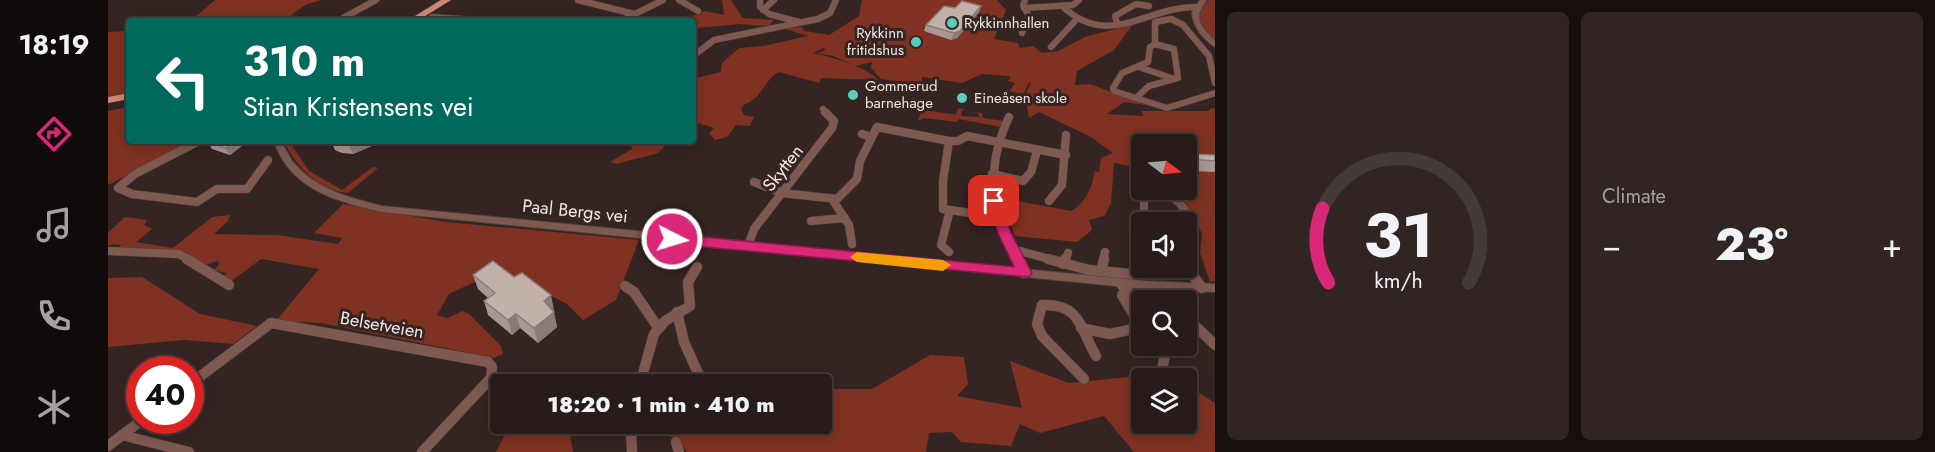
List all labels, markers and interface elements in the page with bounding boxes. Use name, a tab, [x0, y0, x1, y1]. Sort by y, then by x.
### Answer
place label: Rykkinnhallen	[964, 12, 1049, 34]
marker: Rykkinnhallen	[945, 16, 959, 30]
place label: Rykkinn fritidshus	[847, 22, 904, 61]
text: 18:19	[18, 25, 90, 64]
text: 310 m	[243, 31, 365, 92]
marker: Rykkinn fritidshus	[909, 35, 923, 49]
icon: left	[144, 42, 222, 120]
place label: Gommerud barnehage	[865, 75, 938, 114]
text: Stian Kristensens vei	[243, 87, 474, 126]
place label: Eineåsen skole	[974, 87, 1067, 109]
marker: Gommerud barnehage	[846, 88, 860, 102]
marker: Eineåsen skole	[955, 91, 969, 105]
icon: directions	[33, 113, 75, 155]
north arrow	[1131, 134, 1197, 200]
map controls	[1131, 134, 1197, 434]
street label: Skytten	[756, 139, 810, 197]
pin	[968, 175, 1019, 226]
text: Climate	[1602, 182, 1666, 211]
icon: arrive	[977, 184, 1010, 217]
text: 31	[1363, 190, 1433, 280]
street label: Paal Bergs vei	[521, 193, 629, 229]
icon: music	[33, 204, 75, 246]
position arrow	[640, 207, 704, 271]
button: sound	[1131, 212, 1197, 278]
text: 23°	[1715, 212, 1788, 277]
text: −	[1602, 222, 1621, 269]
text: +	[1882, 222, 1902, 269]
text: km/h	[1374, 265, 1422, 296]
button: search	[1131, 290, 1197, 356]
icon: phone	[33, 295, 75, 337]
street label: Belsetveien	[338, 305, 426, 345]
speed limit sign: 40	[126, 356, 204, 434]
button: layers	[1131, 368, 1197, 434]
icon: climate	[33, 386, 75, 428]
text: 18:20 · 1 min · 410 m	[547, 388, 775, 420]

